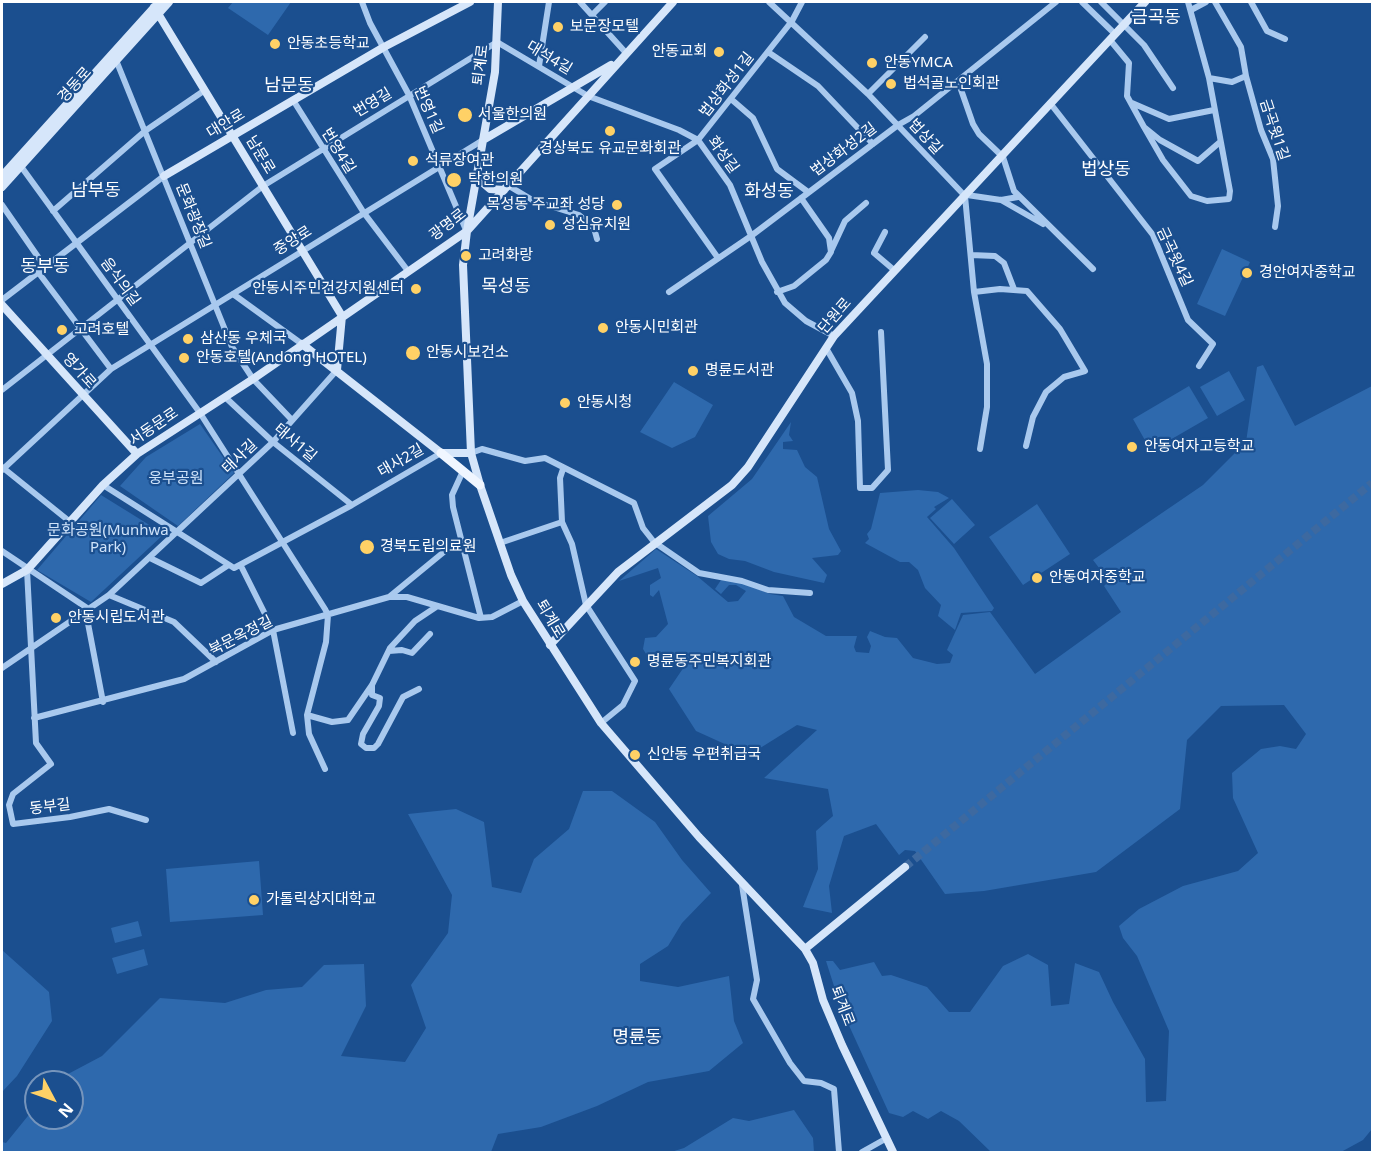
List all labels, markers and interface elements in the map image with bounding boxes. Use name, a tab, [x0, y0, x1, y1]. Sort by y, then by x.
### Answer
district label: 금곡동	[1131, 7, 1181, 29]
place label: 보문장모텔	[570, 18, 639, 36]
marker: 보문장모텔	[551, 20, 565, 34]
place label: 안동초등학교	[287, 35, 370, 53]
marker: 안동초등학교	[268, 37, 282, 51]
street label: 대석4길	[523, 37, 575, 79]
street label: 퇴계로	[470, 43, 492, 87]
place label: 안동교회	[652, 43, 707, 61]
marker: 안동교회	[712, 45, 726, 59]
street label: 법상화성1길	[696, 49, 758, 121]
place label: 안동YMCA	[884, 54, 953, 72]
marker: 안동YMCA	[865, 56, 879, 70]
street label: 경동로	[54, 64, 96, 106]
district label: 남문동	[264, 75, 314, 97]
place label: 법석골노인회관	[903, 75, 1000, 93]
marker: 법석골노인회관	[884, 77, 898, 91]
street label: 번영1길	[410, 84, 446, 136]
street label: 번영길	[351, 85, 395, 121]
street label: 금곡윗1길	[1256, 97, 1292, 163]
street label: 대안로	[204, 106, 248, 142]
marker: 서울한의원	[456, 106, 474, 124]
place label: 서울한의원	[478, 106, 547, 124]
street label: 법상길	[904, 116, 946, 158]
street label: 법상화성2길	[808, 119, 880, 181]
marker: 경상북도 유교문화회관	[603, 124, 617, 138]
street label: 번영4길	[317, 125, 359, 177]
street label: 남문로	[242, 133, 278, 177]
street label: 화성길	[704, 133, 742, 177]
place label: 경상북도 유교문화회관	[539, 140, 681, 158]
place label: 석류장여관	[425, 152, 494, 170]
marker: 석류장여관	[406, 154, 420, 168]
district label: 법상동	[1081, 159, 1131, 181]
marker: 탁한의원	[445, 171, 463, 189]
place label: 탁한의원	[468, 171, 523, 189]
district label: 남부동	[71, 180, 121, 202]
street label: 문화광장길	[172, 181, 214, 251]
district label: 화성동	[744, 181, 794, 203]
place label: 목성동 주교좌 성당	[487, 196, 605, 214]
marker: 목성동 주교좌 성당	[610, 198, 624, 212]
street label: 광명로	[426, 205, 470, 245]
place label: 성심유치원	[562, 216, 631, 234]
marker: 성심유치원	[543, 218, 557, 232]
street label: 중앙로	[271, 222, 315, 260]
street label: 금곡윗4길	[1152, 224, 1196, 290]
place label: 고려화랑	[478, 247, 533, 265]
marker: 고려화랑	[459, 249, 473, 263]
street label: 음식의길	[96, 254, 144, 310]
district label: 동부동	[20, 256, 70, 278]
place label: 경안여자중학교	[1259, 264, 1356, 282]
marker: 경안여자중학교	[1240, 266, 1254, 280]
district label: 목성동	[481, 276, 531, 298]
place label: 안동시주민건강지원센터	[252, 280, 404, 298]
marker: 안동시주민건강지원센터	[409, 282, 423, 296]
street label: 단원로	[815, 294, 855, 338]
place label: 안동시민회관	[615, 319, 698, 337]
place label: 고려호텔	[74, 321, 129, 339]
marker: 안동시민회관	[596, 321, 610, 335]
marker: 고려호텔	[55, 323, 69, 337]
place label: 삼산동 우체국	[200, 330, 287, 348]
marker: 삼산동 우체국	[181, 332, 195, 346]
marker: 안동시보건소	[404, 344, 422, 362]
place label: 안동시보건소	[426, 344, 509, 362]
place label: 안동호텔(Andong HOTEL)	[196, 349, 367, 367]
street label: 영가로	[58, 350, 100, 392]
marker: 안동호텔(Andong HOTEL)	[177, 351, 191, 365]
place label: 명륜도서관	[705, 362, 774, 380]
marker: 명륜도서관	[686, 364, 700, 378]
place label: 안동시청	[577, 394, 632, 412]
marker: 안동시청	[558, 396, 572, 410]
street label: 서동문로	[126, 404, 182, 450]
street label: 태사1길	[270, 420, 320, 466]
street label: 태사길	[219, 436, 261, 478]
place label: 안동여자고등학교	[1144, 438, 1254, 456]
marker: 안동여자고등학교	[1125, 440, 1139, 454]
street label: 태사2길	[375, 441, 427, 481]
park label: 웅부공원	[148, 470, 204, 488]
park label: 문화공원(Munhwa Park)	[47, 522, 169, 557]
marker: 경북도립의료원	[358, 538, 376, 556]
place label: 경북도립의료원	[380, 538, 477, 556]
place label: 안동여자중학교	[1049, 569, 1146, 587]
marker: 안동여자중학교	[1030, 571, 1044, 585]
street label: 퇴계로	[532, 597, 568, 641]
place label: 안동시립도서관	[68, 609, 165, 627]
marker: 안동시립도서관	[49, 611, 63, 625]
street label: 북문옥정길	[206, 612, 276, 660]
place label: 명륜동주민복지회관	[647, 653, 771, 671]
marker: 명륜동주민복지회관	[628, 655, 642, 669]
place label: 신안동 우편취급국	[647, 746, 761, 764]
marker: 신안동 우편취급국	[628, 748, 642, 762]
street label: 동부길	[28, 796, 72, 818]
place label: 가톨릭상지대학교	[266, 891, 376, 909]
marker: 가톨릭상지대학교	[247, 893, 261, 907]
street label: 퇴계로	[826, 983, 858, 1029]
district label: 명륜동	[612, 1027, 662, 1049]
north arrow	[24, 1070, 84, 1130]
text: N	[54, 1098, 79, 1123]

